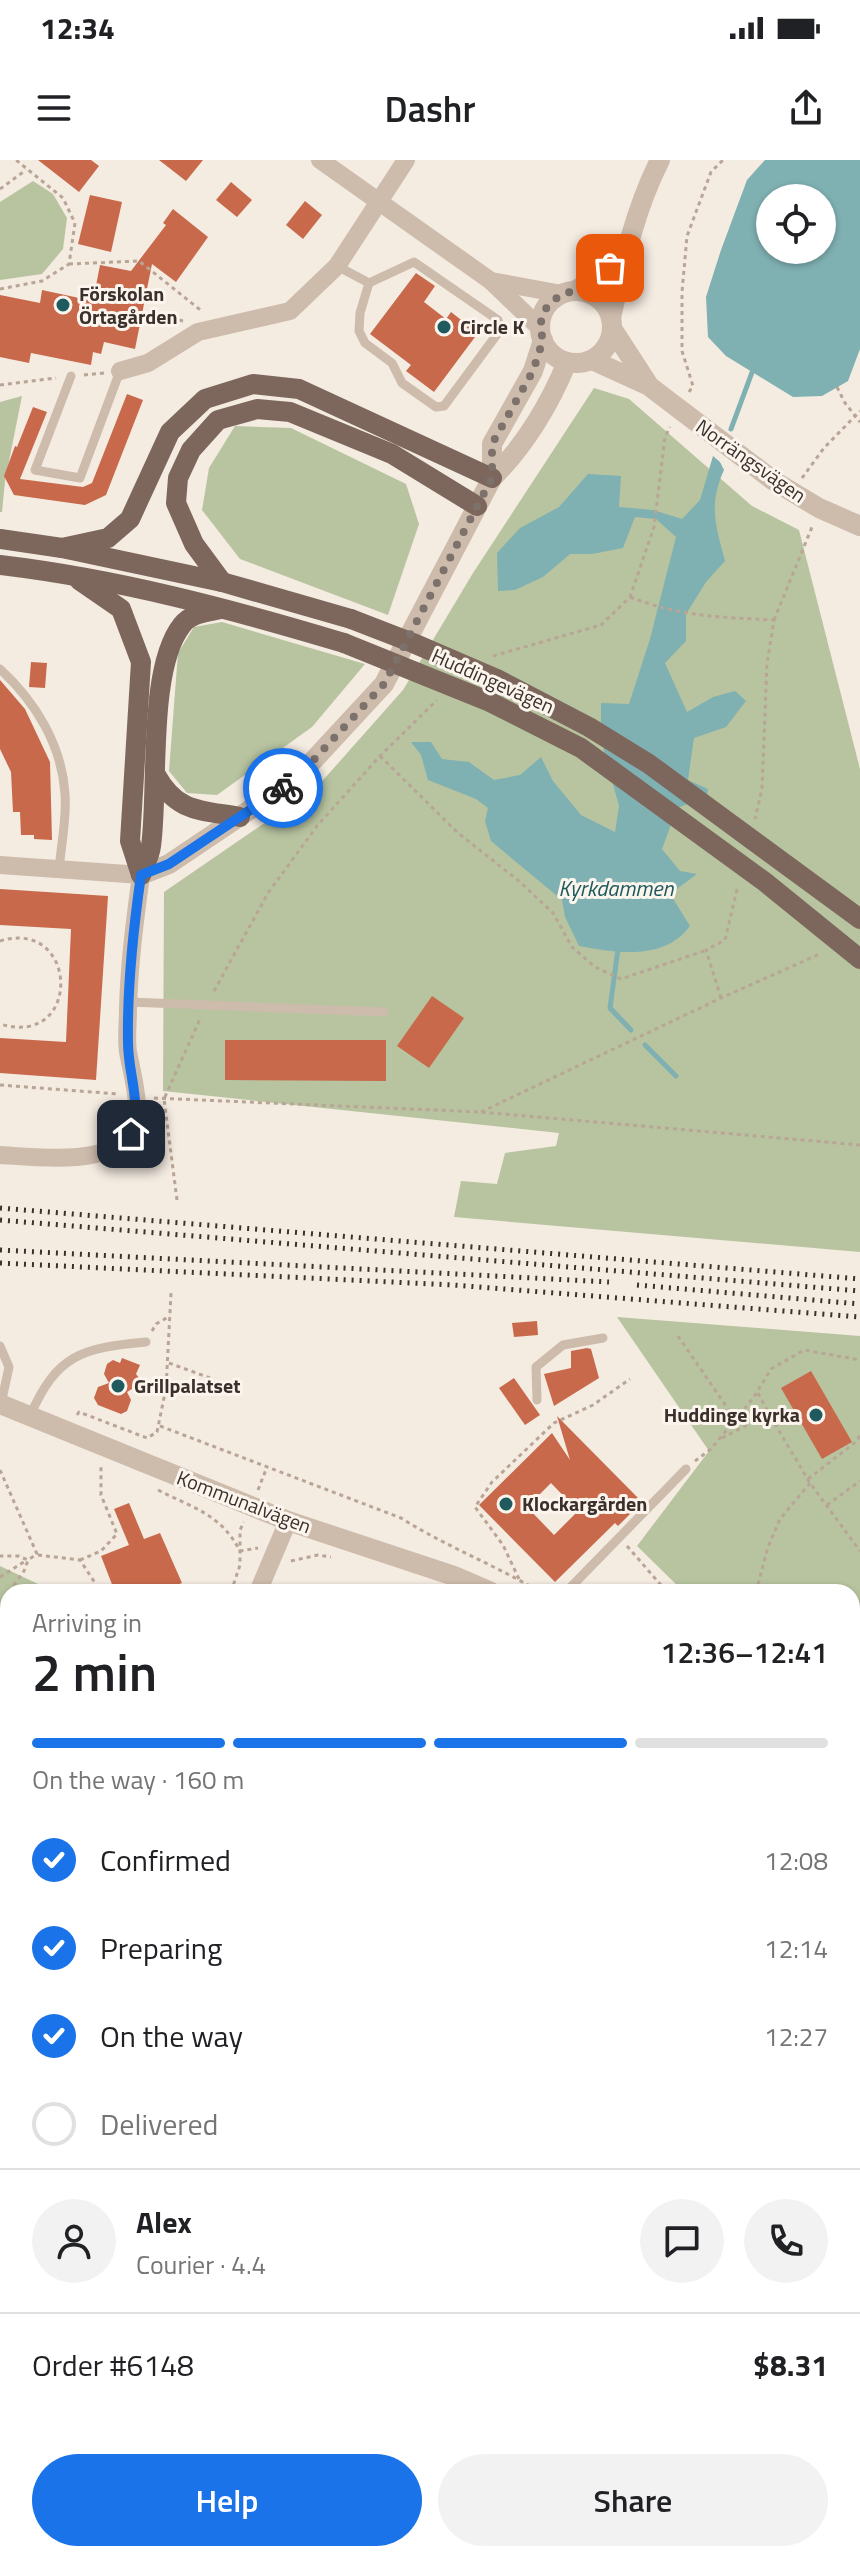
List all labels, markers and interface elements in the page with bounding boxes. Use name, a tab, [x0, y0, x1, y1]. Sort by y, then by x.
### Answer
text: 12:34	[40, 5, 115, 51]
text: Dashr	[385, 81, 475, 136]
icon: menu	[32, 86, 76, 130]
icon: share	[784, 86, 828, 130]
map controls	[756, 184, 836, 264]
button: locate	[756, 184, 836, 264]
pin	[576, 234, 644, 302]
icon: bag	[588, 246, 632, 290]
place label: Förskolan Örtagården	[79, 278, 178, 332]
marker: Förskolan Örtagården	[54, 296, 72, 314]
place label: Circle K	[460, 311, 524, 342]
marker: Circle K	[435, 318, 453, 336]
street label: Norrängsvägen	[690, 411, 813, 510]
street label: Huddingevägen	[427, 640, 559, 721]
courier	[243, 748, 323, 828]
icon: bike	[261, 766, 305, 810]
water label: Kyrkdammen	[559, 871, 674, 905]
pin	[97, 1100, 165, 1168]
icon: home	[109, 1112, 153, 1156]
place label: Grillpalatset	[134, 1370, 241, 1401]
marker: Grillpalatset	[109, 1377, 127, 1395]
place label: Huddinge kyrka	[664, 1399, 800, 1430]
marker: Huddinge kyrka	[807, 1406, 825, 1424]
street label: Kommunalvägen	[172, 1462, 316, 1541]
place label: Klockargården	[522, 1488, 647, 1519]
marker: Klockargården	[497, 1495, 515, 1513]
text: Arriving in	[32, 1603, 142, 1642]
text: 12:36–12:41	[661, 1629, 828, 1675]
text: 2 min	[32, 1632, 157, 1711]
text: On the way · 160 m	[32, 1760, 244, 1799]
text: Confirmed	[100, 1837, 231, 1883]
icon: check	[32, 1838, 76, 1882]
text: 12:08	[764, 1841, 828, 1880]
text: Preparing	[100, 1925, 222, 1971]
icon: check	[32, 1926, 76, 1970]
text: 12:14	[764, 1929, 828, 1968]
text: On the way	[100, 2013, 243, 2059]
icon: check	[32, 2014, 76, 2058]
text: 12:27	[764, 2017, 828, 2056]
text: Delivered	[100, 2101, 218, 2147]
button: person	[32, 2199, 116, 2283]
text: Alex	[136, 2199, 192, 2245]
button: chat	[640, 2199, 724, 2283]
button: phone	[744, 2199, 828, 2283]
text: Courier · 4.4	[136, 2245, 266, 2284]
text: Order #6148	[32, 2342, 194, 2388]
text: $8.31	[753, 2342, 828, 2388]
button: Help	[32, 2454, 422, 2546]
button: Share	[438, 2454, 828, 2546]

